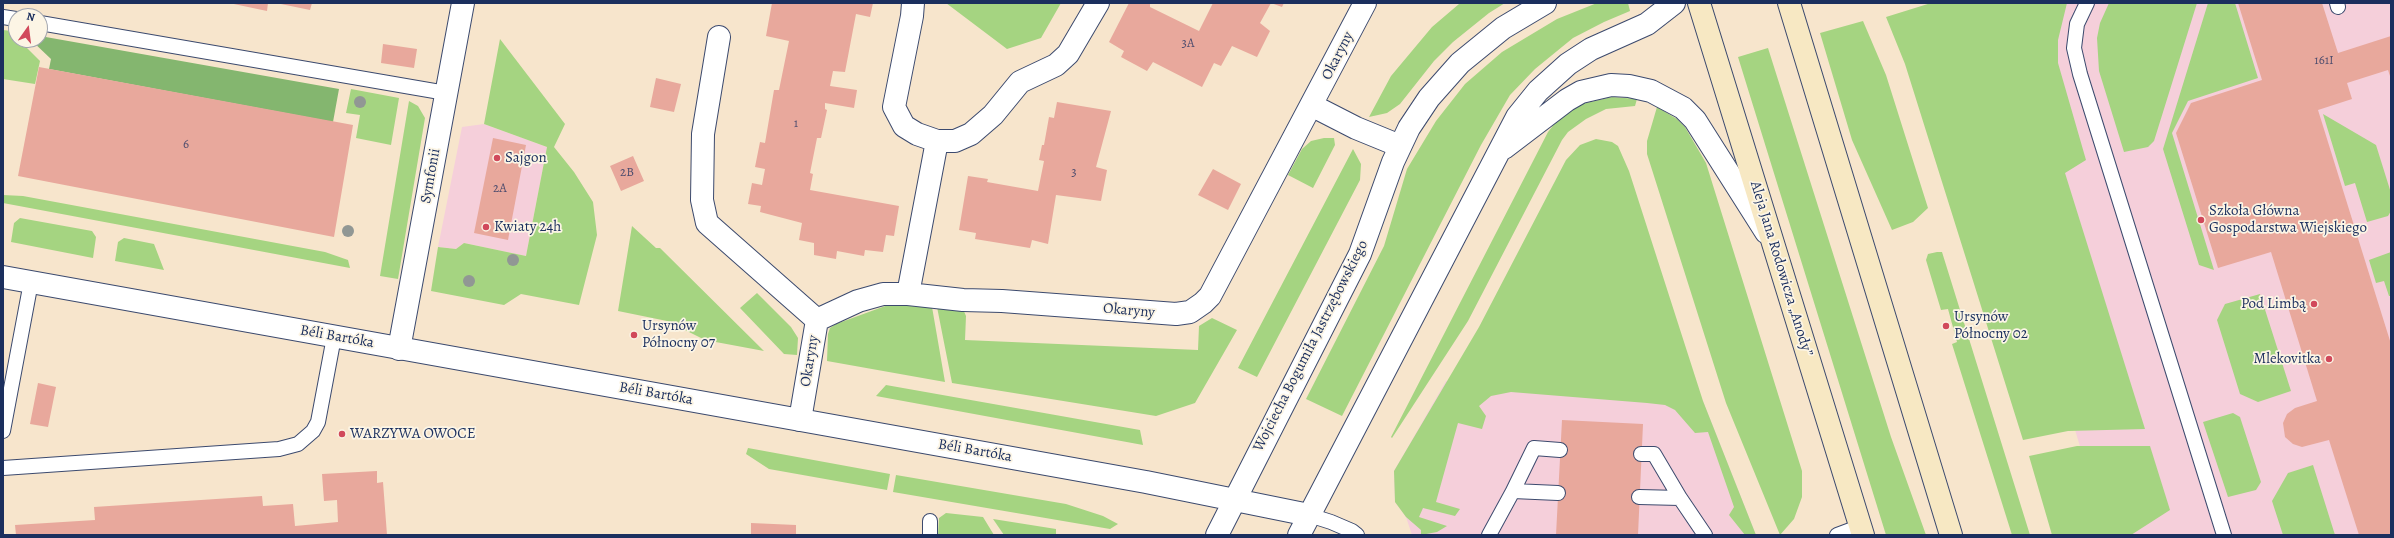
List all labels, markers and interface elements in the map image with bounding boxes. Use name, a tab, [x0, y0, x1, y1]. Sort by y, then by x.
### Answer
north arrow	[8, 8, 48, 48]
text: N	[25, 9, 36, 25]
street label: Okaryny	[1318, 29, 1358, 83]
house number: 3A	[1182, 36, 1194, 52]
house number: 161I	[2314, 53, 2334, 69]
house number: 1	[794, 116, 798, 132]
house number: 6	[183, 137, 189, 153]
street label: Symfonii	[417, 147, 445, 205]
place label: Sajgon	[505, 149, 547, 167]
marker: Sajgon	[492, 153, 502, 163]
house number: 2B	[620, 165, 634, 181]
house number: 3	[1071, 165, 1077, 181]
street label: Aleja Jana Rodowicza „Anody”	[1746, 179, 1816, 359]
house number: 2A	[493, 181, 507, 197]
place label: Szkoła Główna Gospodarstwa Wiejskiego	[2209, 202, 2367, 237]
marker: Szkoła Główna Gospodarstwa Wiejskiego	[2196, 215, 2206, 225]
place label: Kwiaty 24h	[494, 218, 561, 236]
marker: Kwiaty 24h	[481, 222, 491, 232]
street label: Wojciecha Bogumiła Jastrzębowskiego	[1250, 237, 1372, 455]
place label: Pod Limbą	[2241, 295, 2306, 313]
marker: Pod Limbą	[2309, 299, 2319, 309]
street label: Okaryny	[1102, 300, 1156, 322]
place label: Ursynów Północny 02	[1954, 308, 2028, 343]
place label: Ursynów Północny 07	[642, 317, 715, 352]
marker: Ursynów Północny 02	[1941, 321, 1951, 331]
street label: Béli Bartóka	[299, 322, 375, 352]
marker: Ursynów Północny 07	[629, 330, 639, 340]
street label: Okaryny	[797, 334, 823, 388]
place label: Mlekovitka	[2254, 350, 2321, 368]
marker: Mlekovitka	[2324, 354, 2334, 364]
street label: Béli Bartóka	[618, 379, 694, 409]
place label: WARZYWA OWOCE	[350, 425, 475, 443]
marker: WARZYWA OWOCE	[337, 429, 347, 439]
street label: Béli Bartóka	[937, 436, 1013, 466]

